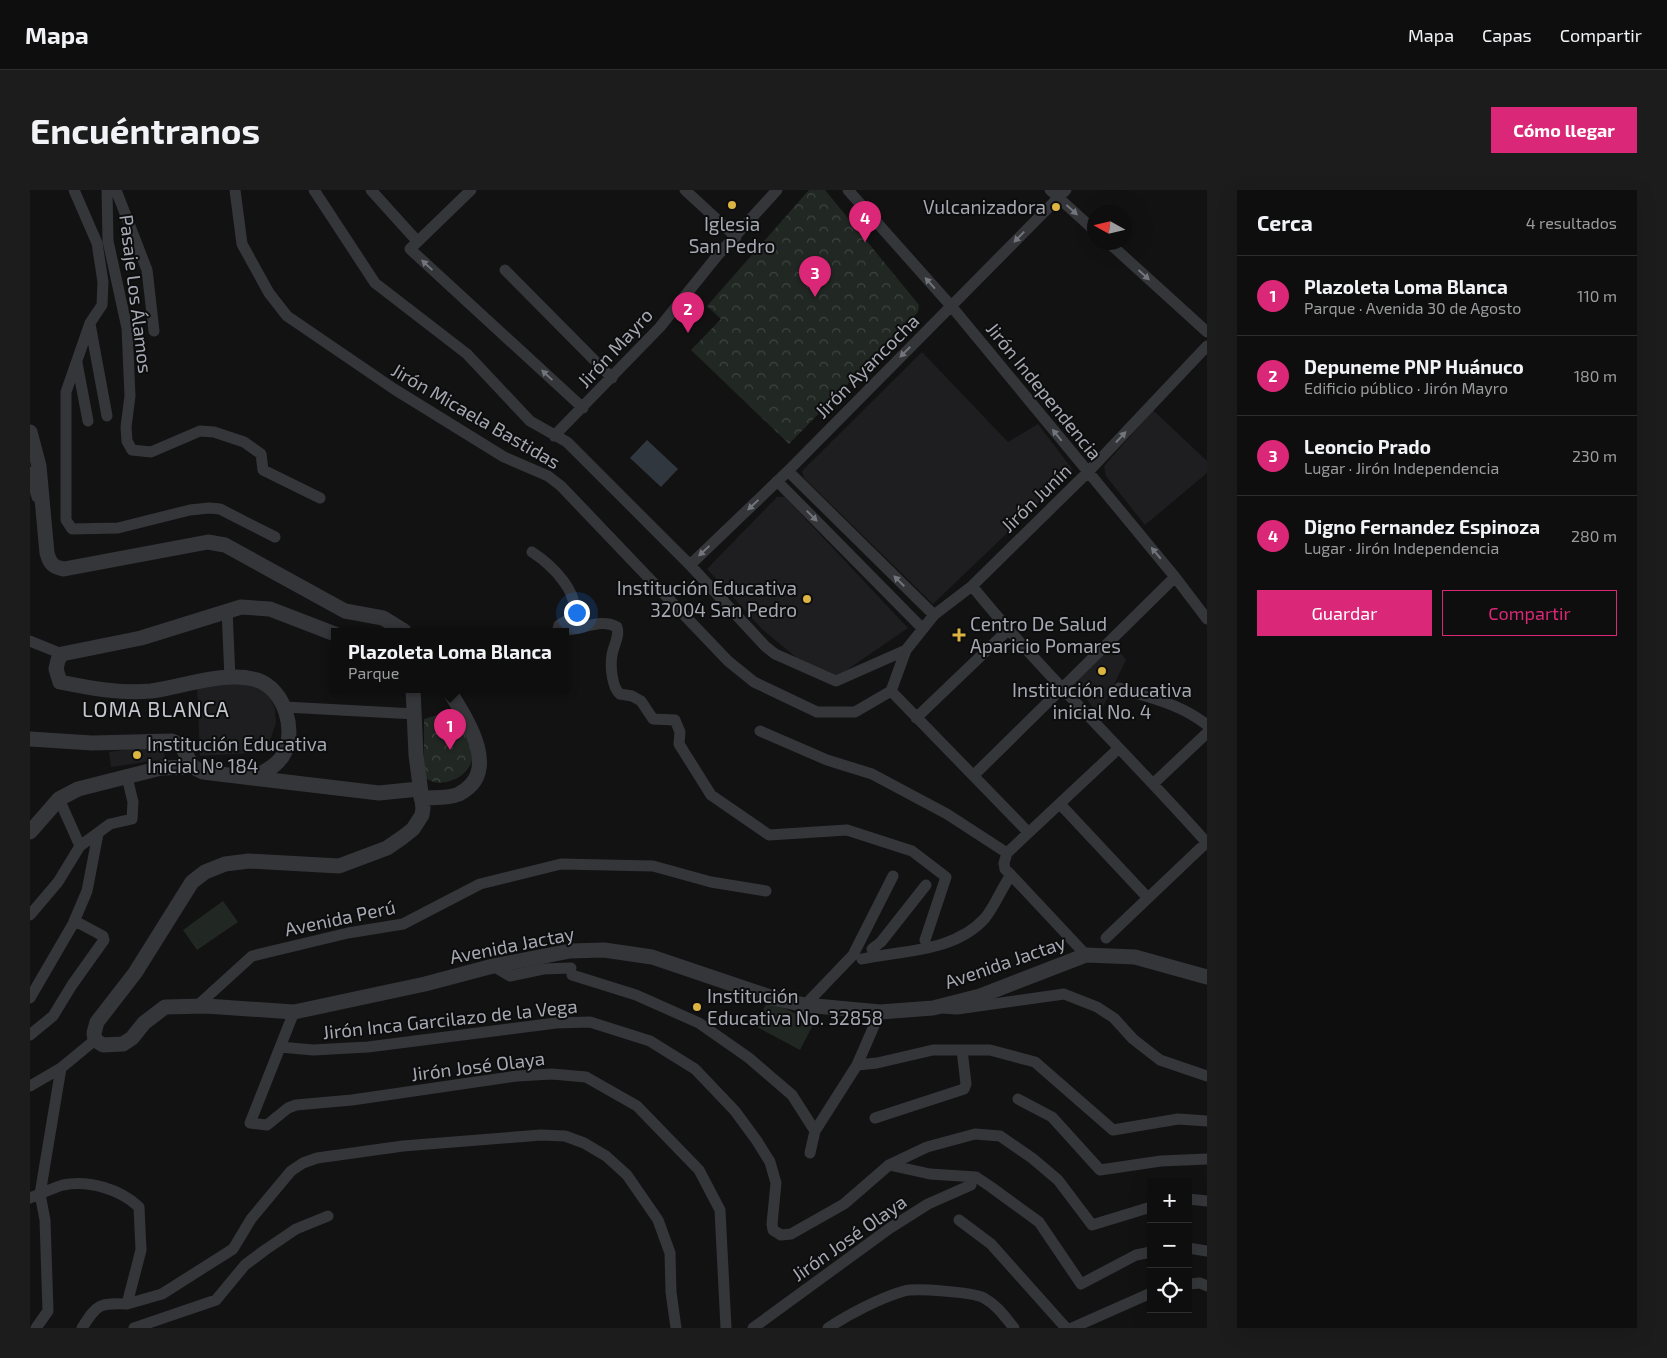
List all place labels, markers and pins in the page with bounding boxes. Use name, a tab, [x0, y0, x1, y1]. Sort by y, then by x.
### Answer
place label: Vulcanizadora	[923, 195, 1046, 218]
marker: Iglesia San Pedro	[726, 199, 738, 211]
pin: 4	[849, 201, 881, 242]
marker: Vulcanizadora	[1050, 201, 1062, 213]
place label: Iglesia San Pedro	[689, 212, 775, 257]
pin: 3	[799, 256, 831, 297]
pin: 2	[672, 292, 704, 333]
place label: Institución Educativa 32004 San Pedro	[617, 576, 797, 621]
marker: Institución Educativa 32004 San Pedro	[801, 593, 813, 605]
place label: Centro De Salud Aparicio Pomares	[970, 612, 1121, 657]
marker: Centro De Salud Aparicio Pomares	[952, 628, 966, 642]
marker: Institución educativa inicial No. 4	[1096, 665, 1108, 677]
place label: Institución educativa inicial No. 4	[1012, 678, 1192, 723]
pin: 1	[434, 709, 466, 750]
place label: Institución Educativa Inicial Nº 184	[147, 732, 327, 777]
marker: Institución Educativa Inicial Nº 184	[131, 749, 143, 761]
place label: Institución Educativa No. 32858	[707, 984, 883, 1029]
marker: Institución Educativa No. 32858	[691, 1001, 703, 1013]

